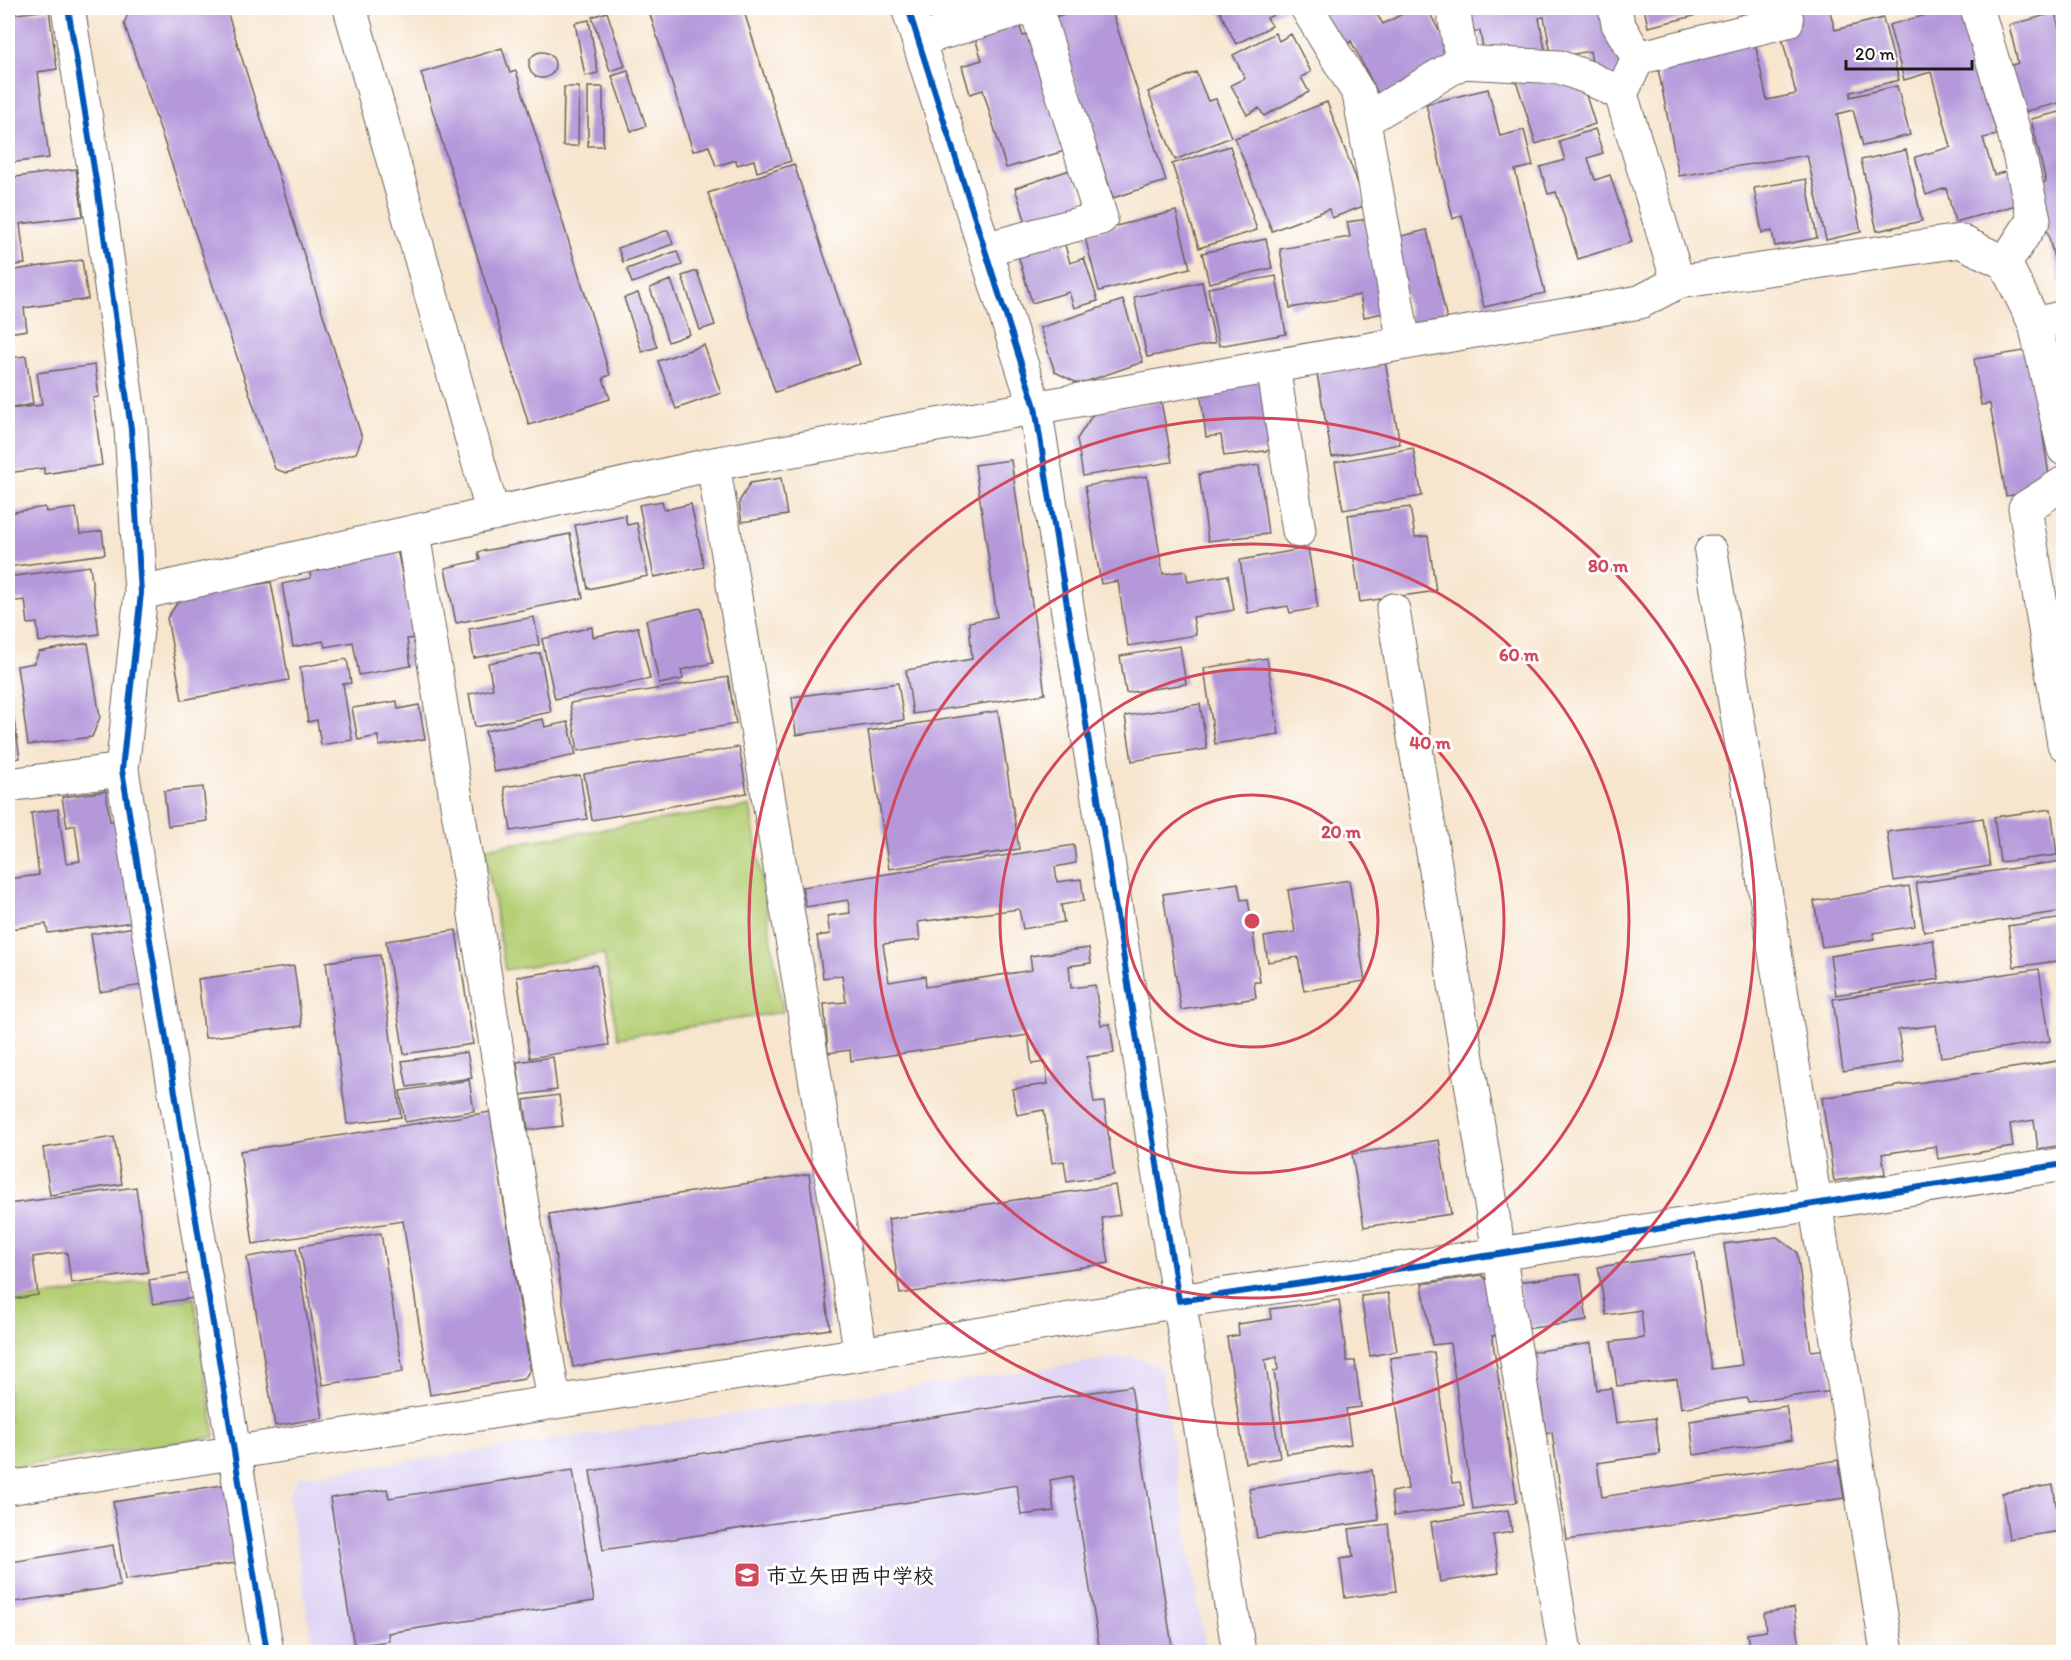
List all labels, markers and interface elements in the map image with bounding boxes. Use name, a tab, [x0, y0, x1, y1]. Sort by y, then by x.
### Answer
scale bar	[1846, 33, 1972, 71]
text: 20 m	[1855, 43, 1895, 65]
text: 80 m	[1588, 555, 1629, 577]
text: 60 m	[1499, 644, 1540, 666]
text: 40 m	[1409, 732, 1451, 754]
text: 20 m	[1321, 821, 1362, 843]
centre of rings	[1242, 911, 1262, 931]
school or university icon: 市立矢田西中学校	[732, 1560, 762, 1590]
place label: 市立矢田西中学校	[766, 1563, 934, 1588]

